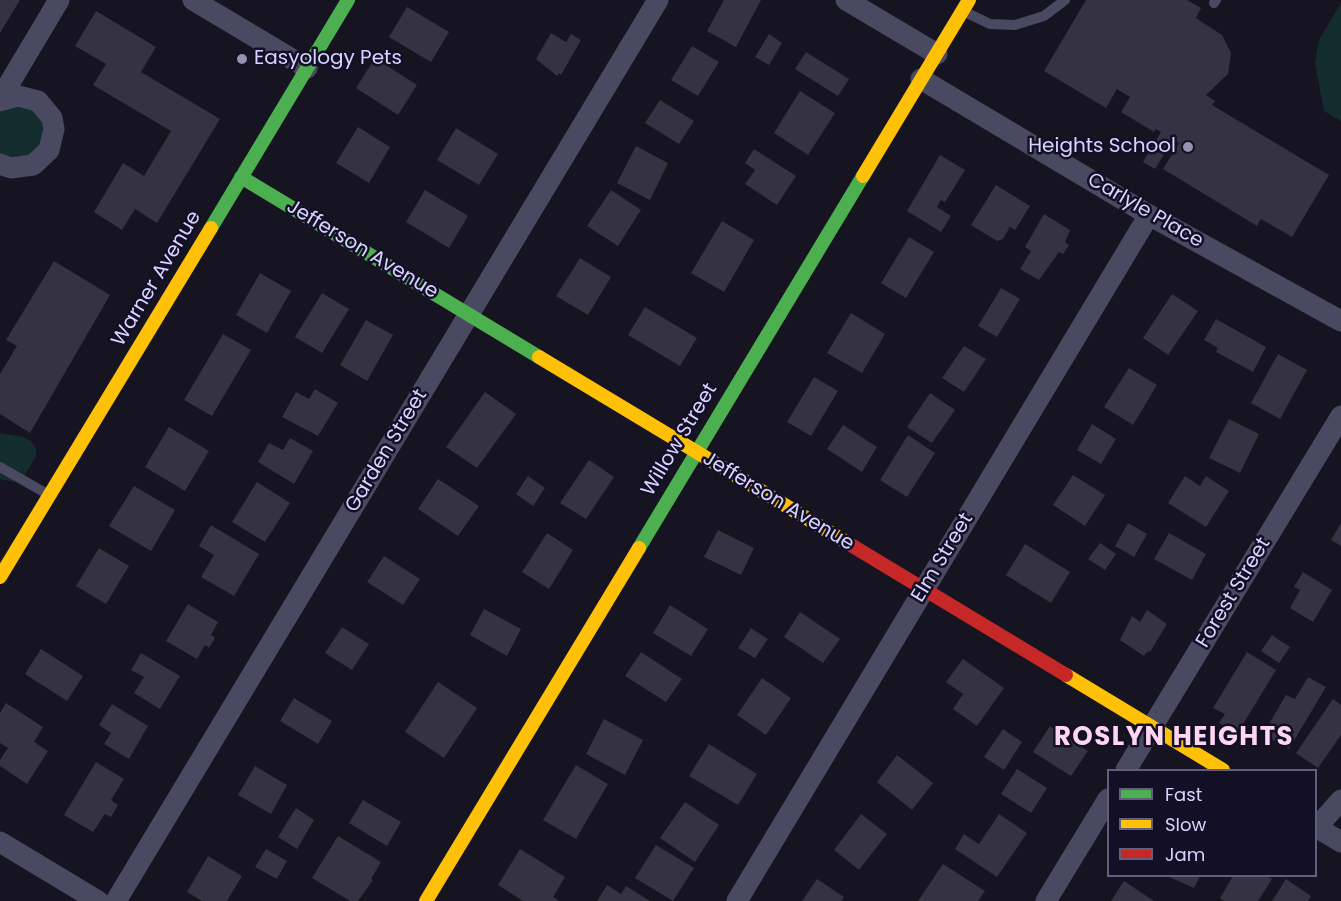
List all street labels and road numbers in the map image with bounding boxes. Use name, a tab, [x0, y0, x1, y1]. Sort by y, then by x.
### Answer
street label: Carlyle Place	[1083, 168, 1207, 254]
street label: Jefferson Avenue	[282, 195, 442, 305]
street label: Warner Avenue	[107, 207, 207, 351]
street label: Willow Street	[637, 379, 723, 501]
street label: Garden Street	[341, 385, 433, 517]
street label: Jefferson Avenue	[698, 447, 858, 557]
street label: Elm Street	[907, 509, 979, 607]
street label: Forest Street	[1192, 534, 1276, 652]

